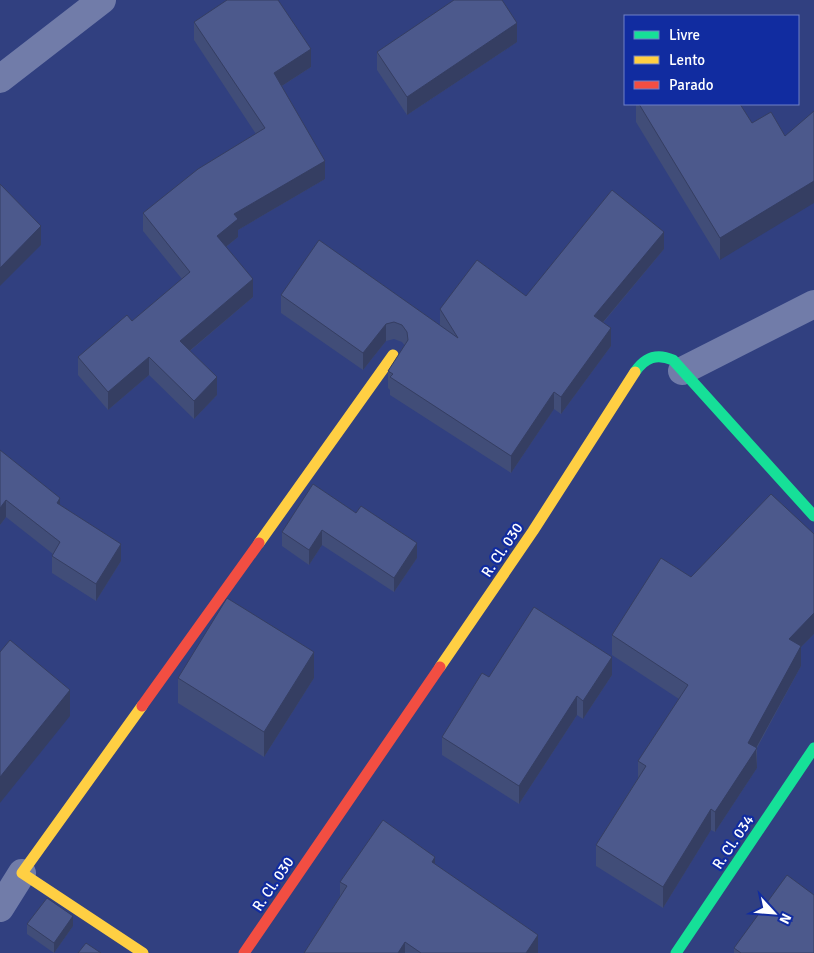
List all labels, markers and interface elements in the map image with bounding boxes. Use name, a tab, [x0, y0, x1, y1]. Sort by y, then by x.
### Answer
legend	[624, 15, 799, 105]
text: Livre	[669, 26, 700, 44]
text: Lento	[669, 51, 705, 69]
text: Parado	[669, 76, 714, 94]
street label: R. Cl. 030	[477, 520, 527, 580]
street label: R. Cl. 034	[708, 812, 758, 872]
street label: R. Cl. 030	[248, 854, 298, 914]
north arrow	[749, 888, 799, 938]
text: N	[775, 910, 795, 927]

